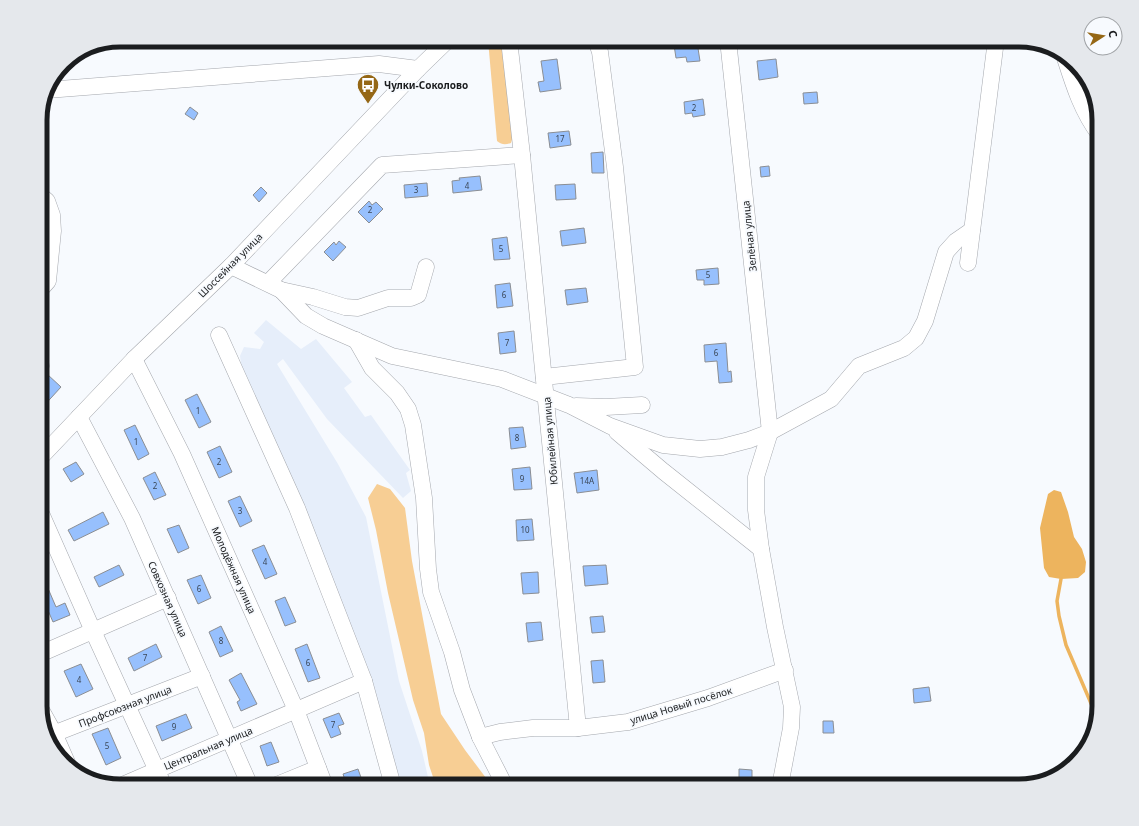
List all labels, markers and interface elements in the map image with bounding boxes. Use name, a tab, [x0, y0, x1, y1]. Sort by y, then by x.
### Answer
north arrow	[1083, 16, 1123, 56]
text: С	[1105, 29, 1121, 39]
bus stop icon: Чулки-Соколово	[355, 72, 381, 105]
place label: Чулки-Соколово	[384, 78, 468, 92]
house number: 2	[692, 102, 697, 113]
house number: 17	[555, 133, 565, 144]
house number: 4	[465, 180, 470, 191]
house number: 3	[414, 184, 419, 195]
street label: Зелёная улица	[738, 200, 760, 272]
house number: 2	[368, 204, 373, 215]
street label: Шоссейная улица	[195, 230, 265, 300]
house number: 5	[499, 243, 504, 254]
house number: 5	[706, 269, 711, 280]
house number: 6	[502, 289, 507, 300]
house number: 7	[505, 337, 510, 348]
house number: 6	[714, 347, 719, 358]
street label: Юбилейная улица	[539, 396, 561, 486]
house number: 1	[196, 405, 200, 416]
house number: 8	[515, 432, 520, 443]
house number: 1	[134, 436, 138, 447]
house number: 2	[217, 456, 222, 467]
house number: 9	[520, 473, 525, 484]
house number: 14А	[580, 475, 595, 486]
house number: 2	[153, 480, 158, 491]
house number: 3	[238, 505, 243, 516]
street label: Молодёжная улица	[208, 524, 260, 616]
house number: 10	[520, 524, 530, 535]
house number: 4	[263, 556, 268, 567]
street label: Совхозная улица	[145, 559, 191, 639]
house number: 6	[197, 583, 202, 594]
house number: 8	[219, 635, 224, 646]
house number: 7	[143, 652, 148, 663]
house number: 6	[306, 657, 311, 668]
house number: 4	[77, 674, 82, 685]
street label: Профсоюзная улица	[76, 682, 174, 730]
street label: улица Новый посёлок	[628, 683, 734, 727]
house number: 7	[331, 719, 336, 730]
house number: 9	[172, 721, 177, 732]
street label: Центральная улица	[161, 723, 255, 773]
house number: 5	[105, 740, 110, 751]

